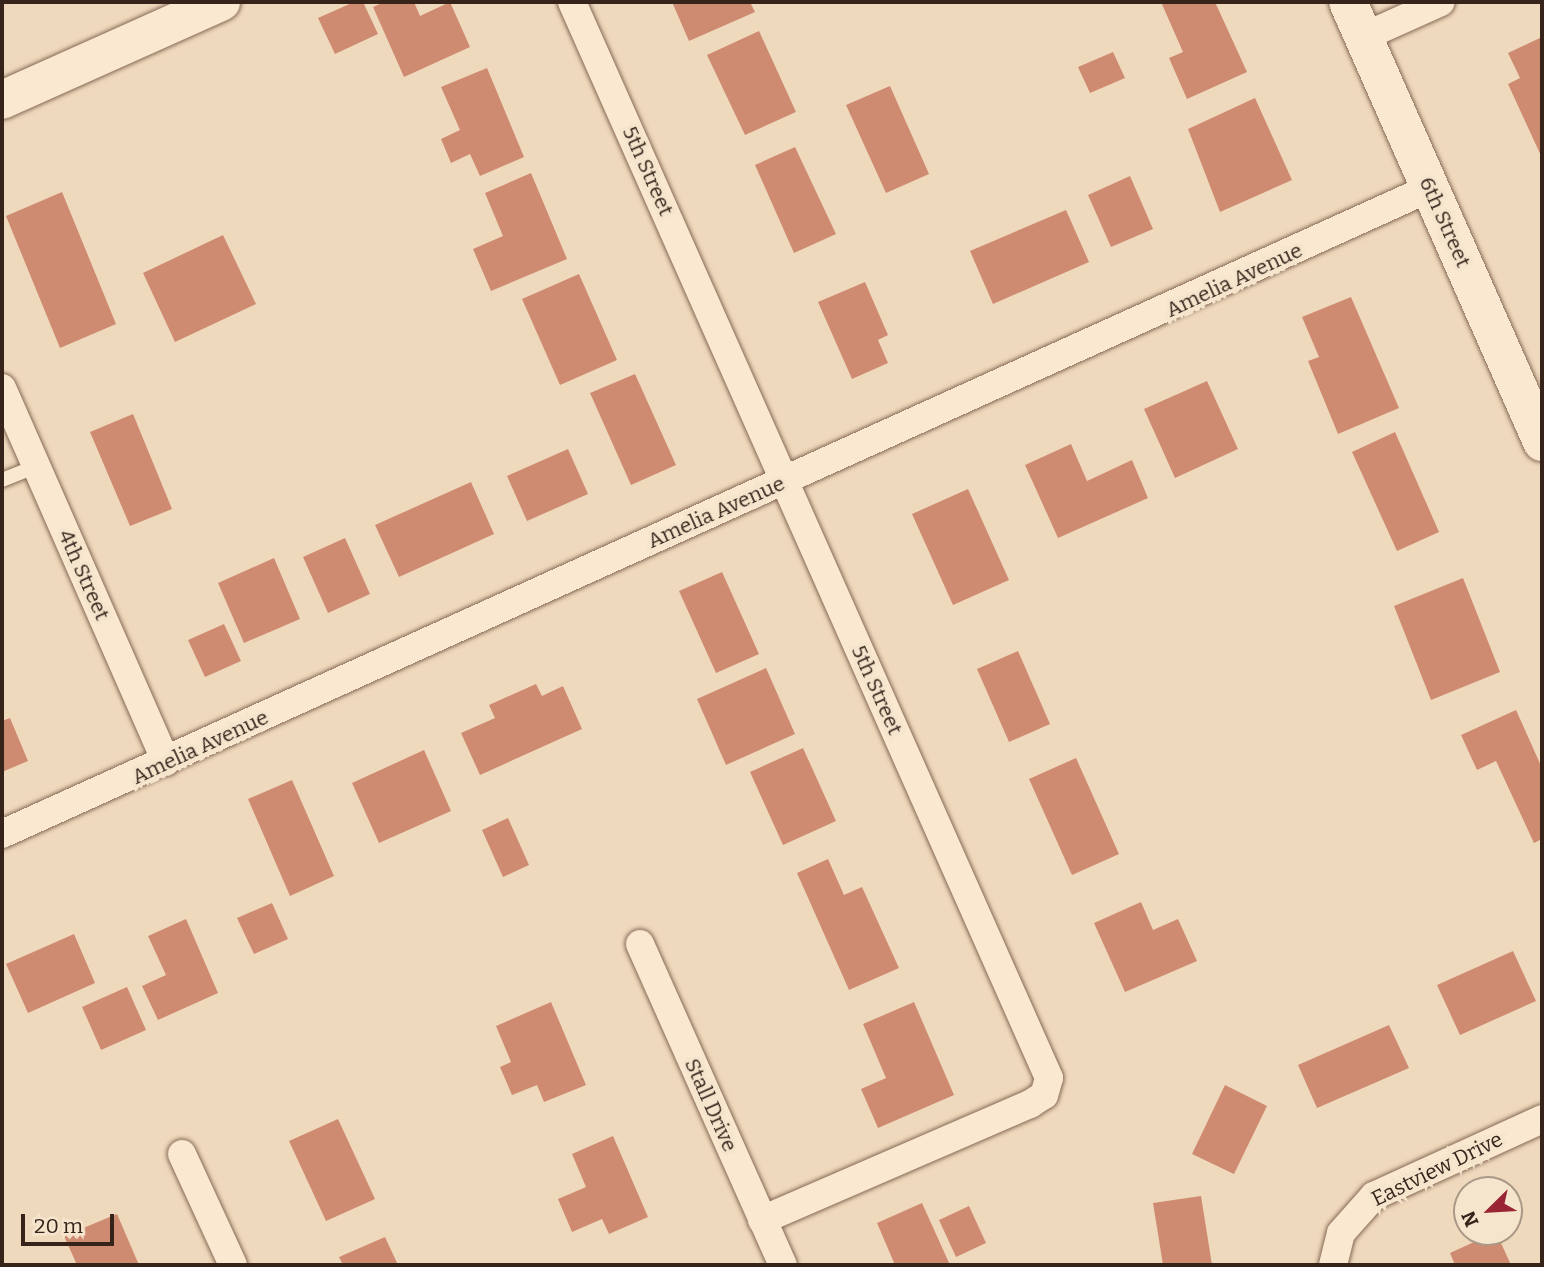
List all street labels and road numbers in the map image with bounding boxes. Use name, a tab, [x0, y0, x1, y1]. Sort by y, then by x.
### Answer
street label: 5th Street	[617, 122, 679, 220]
street label: 6th Street	[1414, 173, 1476, 271]
street label: Amelia Avenue	[1162, 237, 1306, 323]
street label: Amelia Avenue	[643, 470, 789, 554]
street label: 4th Street	[53, 526, 115, 624]
street label: 5th Street	[846, 641, 908, 739]
street label: Amelia Avenue	[128, 704, 272, 790]
street label: Stall Drive	[679, 1055, 743, 1155]
street label: Eastview Drive	[1367, 1126, 1507, 1212]

